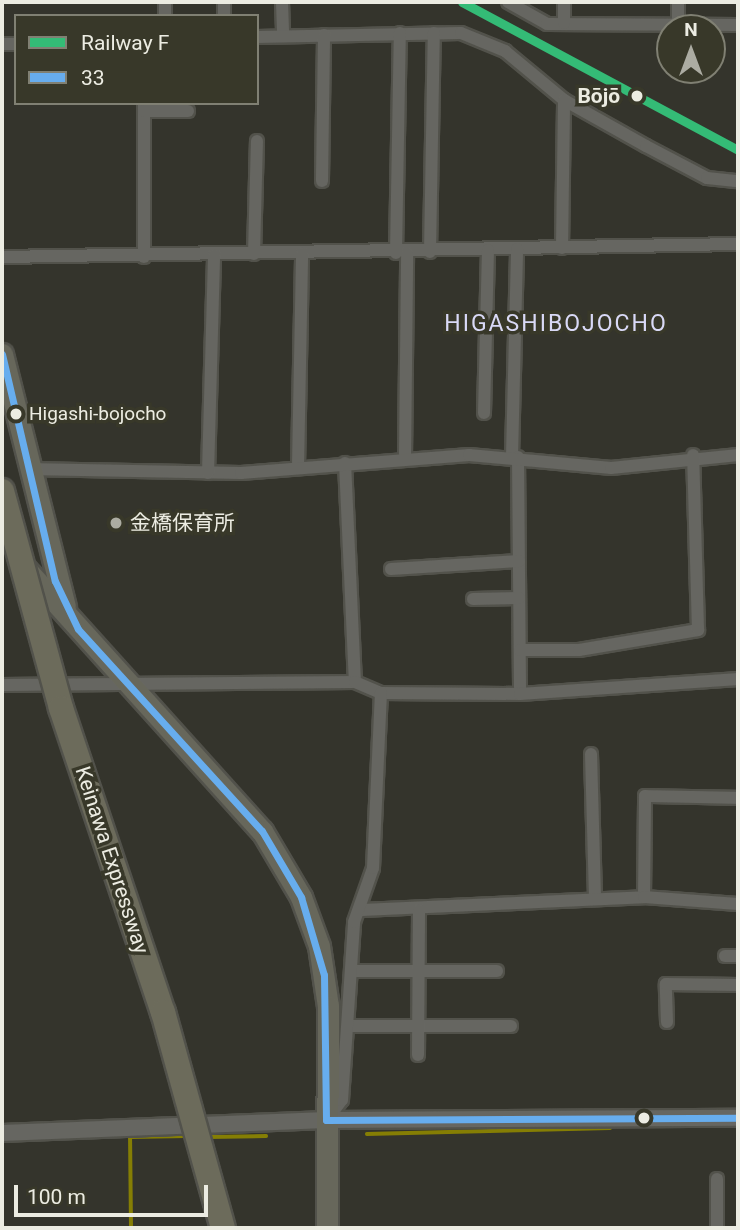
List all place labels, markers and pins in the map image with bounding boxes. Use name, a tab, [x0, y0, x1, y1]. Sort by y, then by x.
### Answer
place label: Bōjō	[577, 83, 620, 109]
marker: Bōjō	[626, 85, 648, 107]
place label: Higashi-bojocho	[29, 403, 166, 425]
marker: Higashi-bojocho	[9, 407, 23, 421]
place label: 金橋保育所	[130, 510, 235, 536]
marker: 金橋保育所	[108, 515, 124, 531]
unlabelled marker	[637, 1111, 651, 1125]

